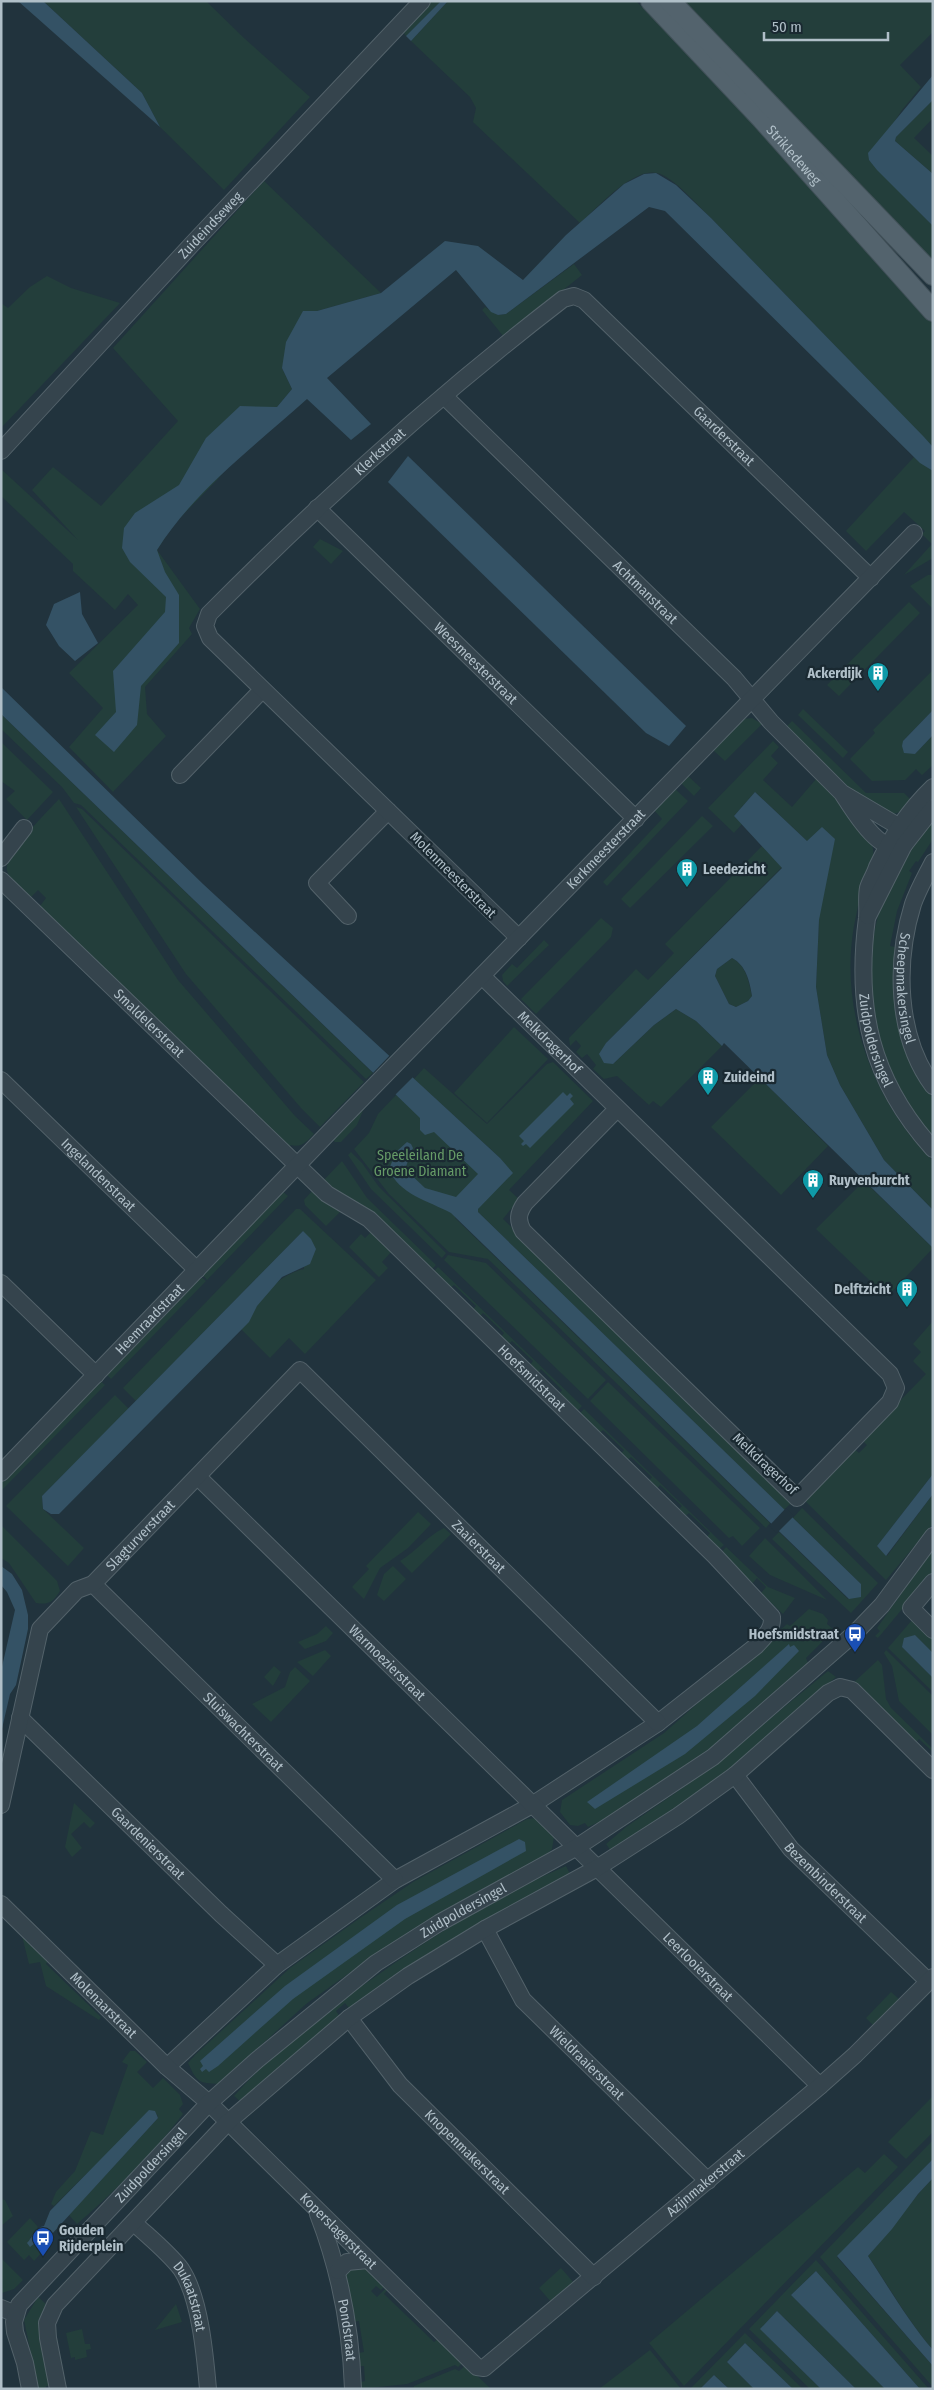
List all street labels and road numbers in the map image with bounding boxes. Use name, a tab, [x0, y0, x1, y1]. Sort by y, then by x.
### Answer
street label: Strikledeweg	[763, 121, 825, 188]
street label: Zuideindseweg	[175, 188, 246, 262]
street label: Gaarderstraat	[690, 402, 759, 470]
street label: Klerkstraat	[351, 424, 409, 479]
street label: Achtmanstraat	[610, 557, 682, 627]
street label: Weesmeesterstraat	[431, 618, 522, 708]
street label: Kerkmeesterstraat	[563, 805, 649, 893]
street label: Molenmeesterstraat	[406, 828, 500, 922]
street label: Scheepmakersingel	[893, 931, 919, 1046]
street label: Smaldelerstraat	[111, 985, 188, 1061]
street label: Zuidpoldersingel	[856, 993, 897, 1090]
street label: Melkdragerhof	[514, 1007, 587, 1079]
street label: Ingelandenstraat	[58, 1135, 140, 1215]
street label: Heemraadstraat	[111, 1280, 188, 1358]
street label: Hoefsmidstraat	[494, 1341, 570, 1415]
street label: Melkdragerhof	[729, 1430, 802, 1500]
street label: Slagturverstraat	[102, 1496, 179, 1574]
street label: Zaaierstraat	[448, 1516, 509, 1577]
street label: Warmoezierstraat	[345, 1621, 430, 1704]
street label: Sluiswachterstraat	[200, 1689, 288, 1775]
street label: Gaardenierstraat	[108, 1803, 189, 1883]
street label: Bezembinderstraat	[781, 1839, 871, 1926]
street label: Zuidpoldersingel	[417, 1879, 509, 1941]
street label: Leerlooierstraat	[660, 1929, 737, 2005]
street label: Molenaarstraat	[67, 1968, 141, 2042]
street label: Wieldraaierstraat	[546, 2022, 628, 2103]
street label: Knopenmakerstraat	[421, 2106, 514, 2198]
street label: Zuidpoldersingel	[112, 2124, 190, 2206]
street label: Azijnmakerstraat	[663, 2145, 748, 2220]
street label: Koperslagerstraat	[297, 2189, 381, 2273]
street label: Dukaatstraat	[170, 2258, 210, 2333]
street label: Pondstraat	[334, 2298, 360, 2362]

